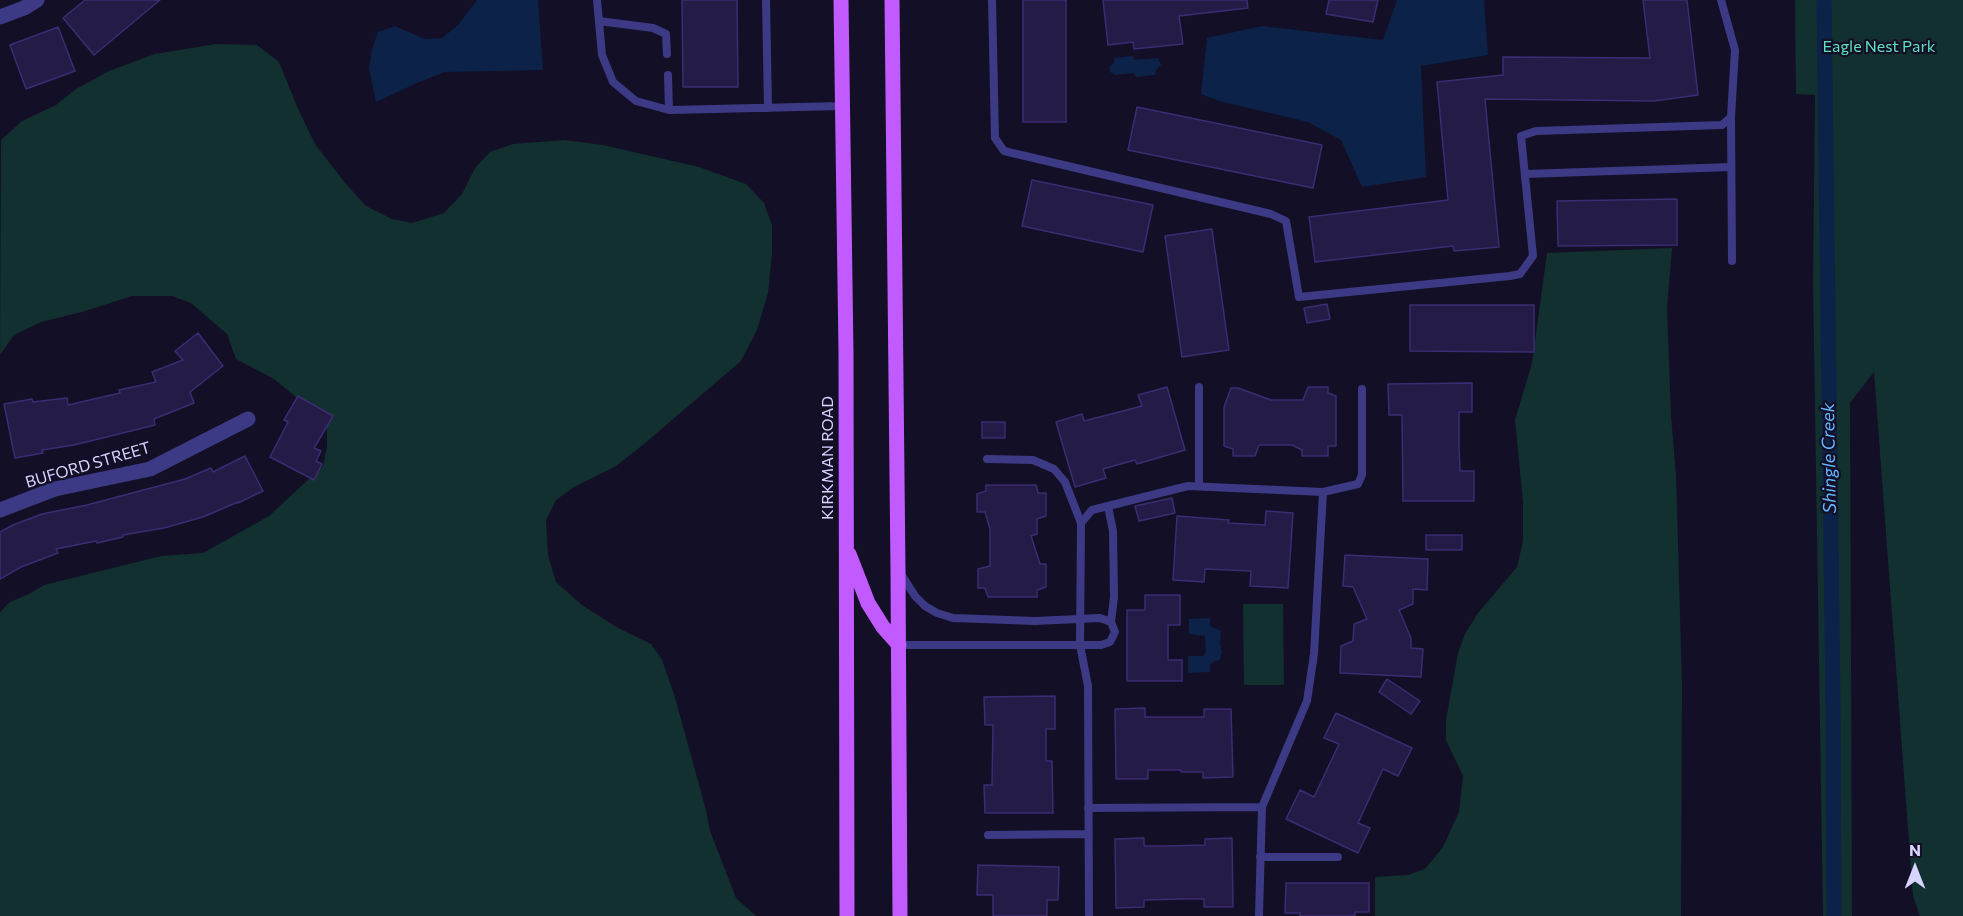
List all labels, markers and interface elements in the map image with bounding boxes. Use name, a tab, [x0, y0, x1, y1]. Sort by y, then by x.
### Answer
park label: Eagle Nest Park	[1823, 37, 1935, 57]
street label: KIRKMAN ROAD	[818, 396, 838, 520]
water label: Shingle Creek	[1817, 402, 1841, 514]
street label: BUFORD STREET	[23, 438, 153, 492]
north arrow	[1885, 838, 1945, 898]
text: N	[1909, 840, 1921, 859]

